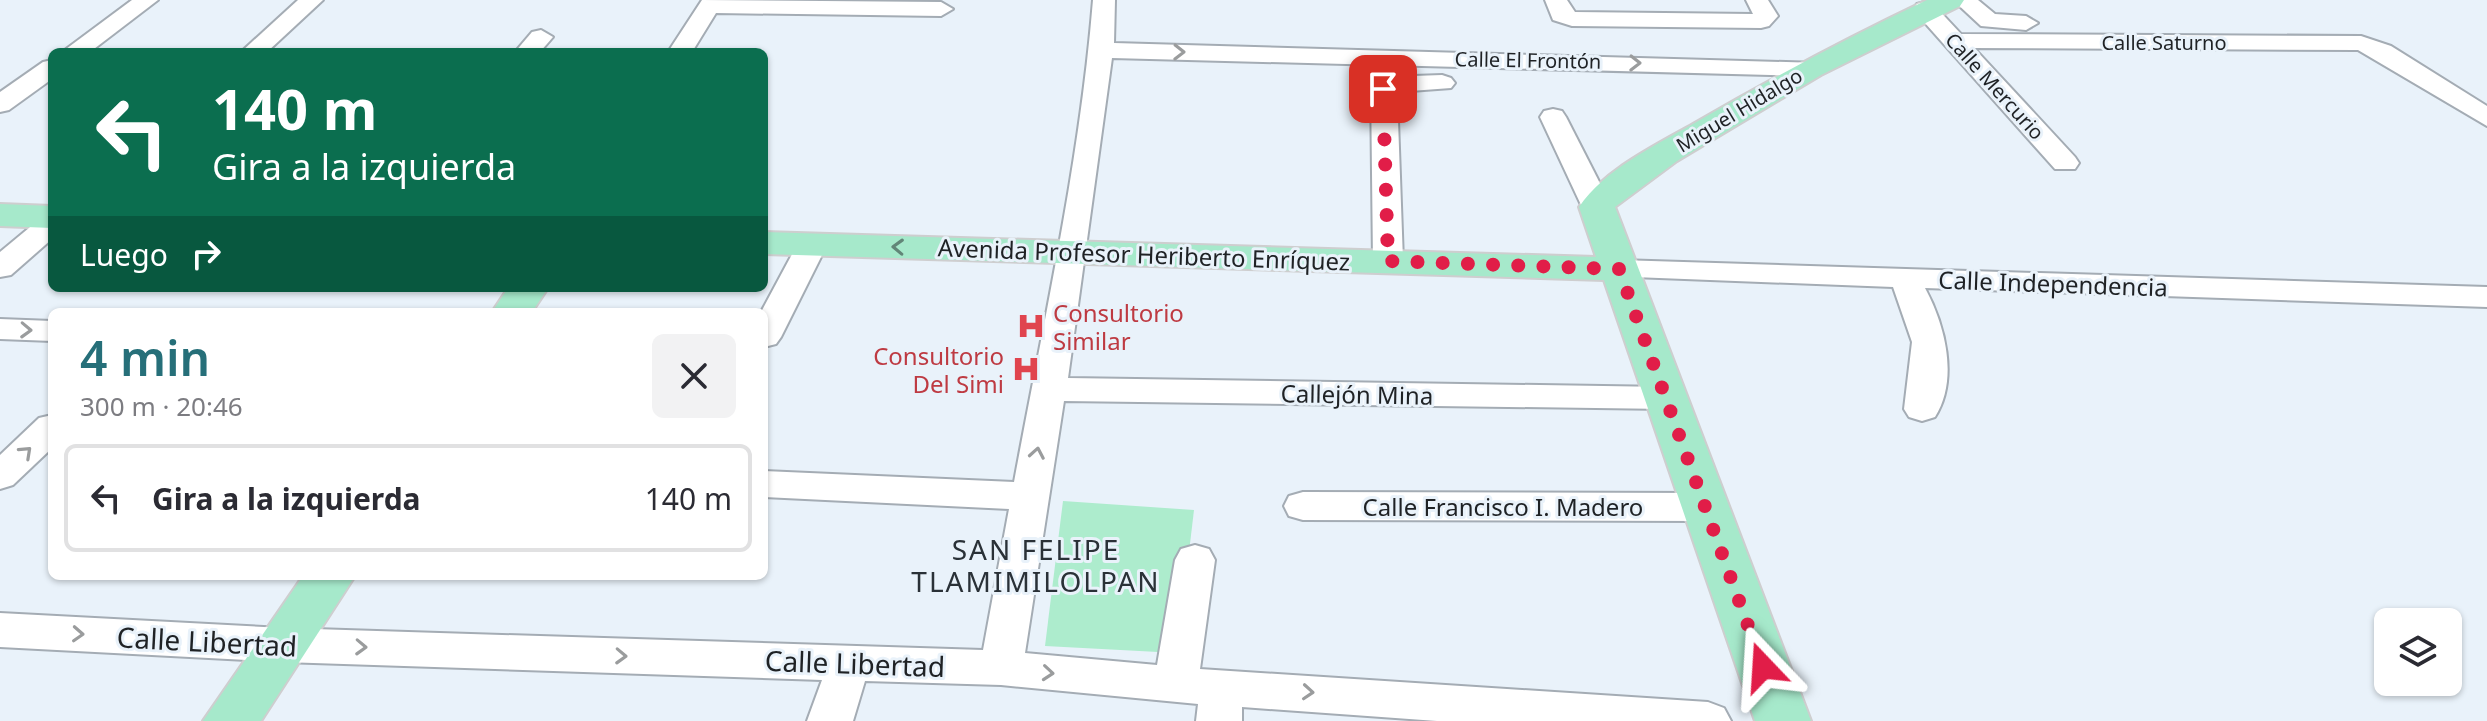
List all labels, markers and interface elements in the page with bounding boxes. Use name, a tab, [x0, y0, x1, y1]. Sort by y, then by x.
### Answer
street label: Calle Mercurio	[1940, 27, 2050, 145]
street label: Calle Saturno	[2101, 29, 2227, 56]
one-way arrow	[1173, 43, 1186, 60]
street label: Calle El Frontón	[1455, 45, 1601, 75]
pin	[1349, 55, 1417, 123]
one-way arrow	[1629, 55, 1642, 72]
street label: Miguel Hidalgo	[1671, 62, 1807, 158]
icon: arrive	[1361, 67, 1405, 111]
text: 140 m	[212, 70, 377, 146]
icon: left	[80, 80, 184, 184]
text: Gira a la izquierda	[212, 142, 516, 191]
street label: Avenida Profesor Heriberto Enríquez	[937, 230, 1351, 278]
icon: right	[184, 232, 228, 276]
text: Luego	[80, 234, 168, 275]
one-way arrow	[891, 239, 904, 256]
street label: Calle Independencia	[1938, 263, 2168, 303]
place label: Consultorio Similar	[1053, 296, 1184, 357]
hospital icon: Consultorio Similar	[1016, 311, 1046, 341]
one-way arrow	[20, 322, 33, 339]
text: 4 min	[80, 325, 210, 390]
button: close	[652, 334, 736, 418]
place label: Consultorio Del Simi	[873, 339, 1004, 400]
hospital icon: Consultorio Del Simi	[1011, 354, 1041, 384]
street label: Callejón Mina	[1280, 376, 1434, 412]
text: 300 m · 20:46	[80, 388, 243, 424]
one-way arrow	[17, 446, 31, 461]
one-way arrow	[1027, 446, 1044, 460]
icon: left	[84, 476, 128, 520]
text: Gira a la izquierda	[152, 478, 421, 519]
text: 140 m	[645, 478, 732, 519]
street label: Calle Francisco I. Madero	[1363, 490, 1643, 523]
district label: SAN FELIPE TLAMIMILOLPAN	[911, 530, 1161, 600]
map controls	[2374, 608, 2462, 696]
button: layers	[2374, 608, 2462, 696]
street label: Calle Libertad	[116, 617, 298, 665]
one-way arrow	[72, 625, 85, 642]
position arrow	[1721, 625, 1805, 709]
one-way arrow	[355, 639, 368, 656]
street label: Calle Libertad	[764, 641, 946, 685]
one-way arrow	[615, 647, 628, 664]
one-way arrow	[1042, 664, 1055, 681]
one-way arrow	[1301, 683, 1314, 700]

